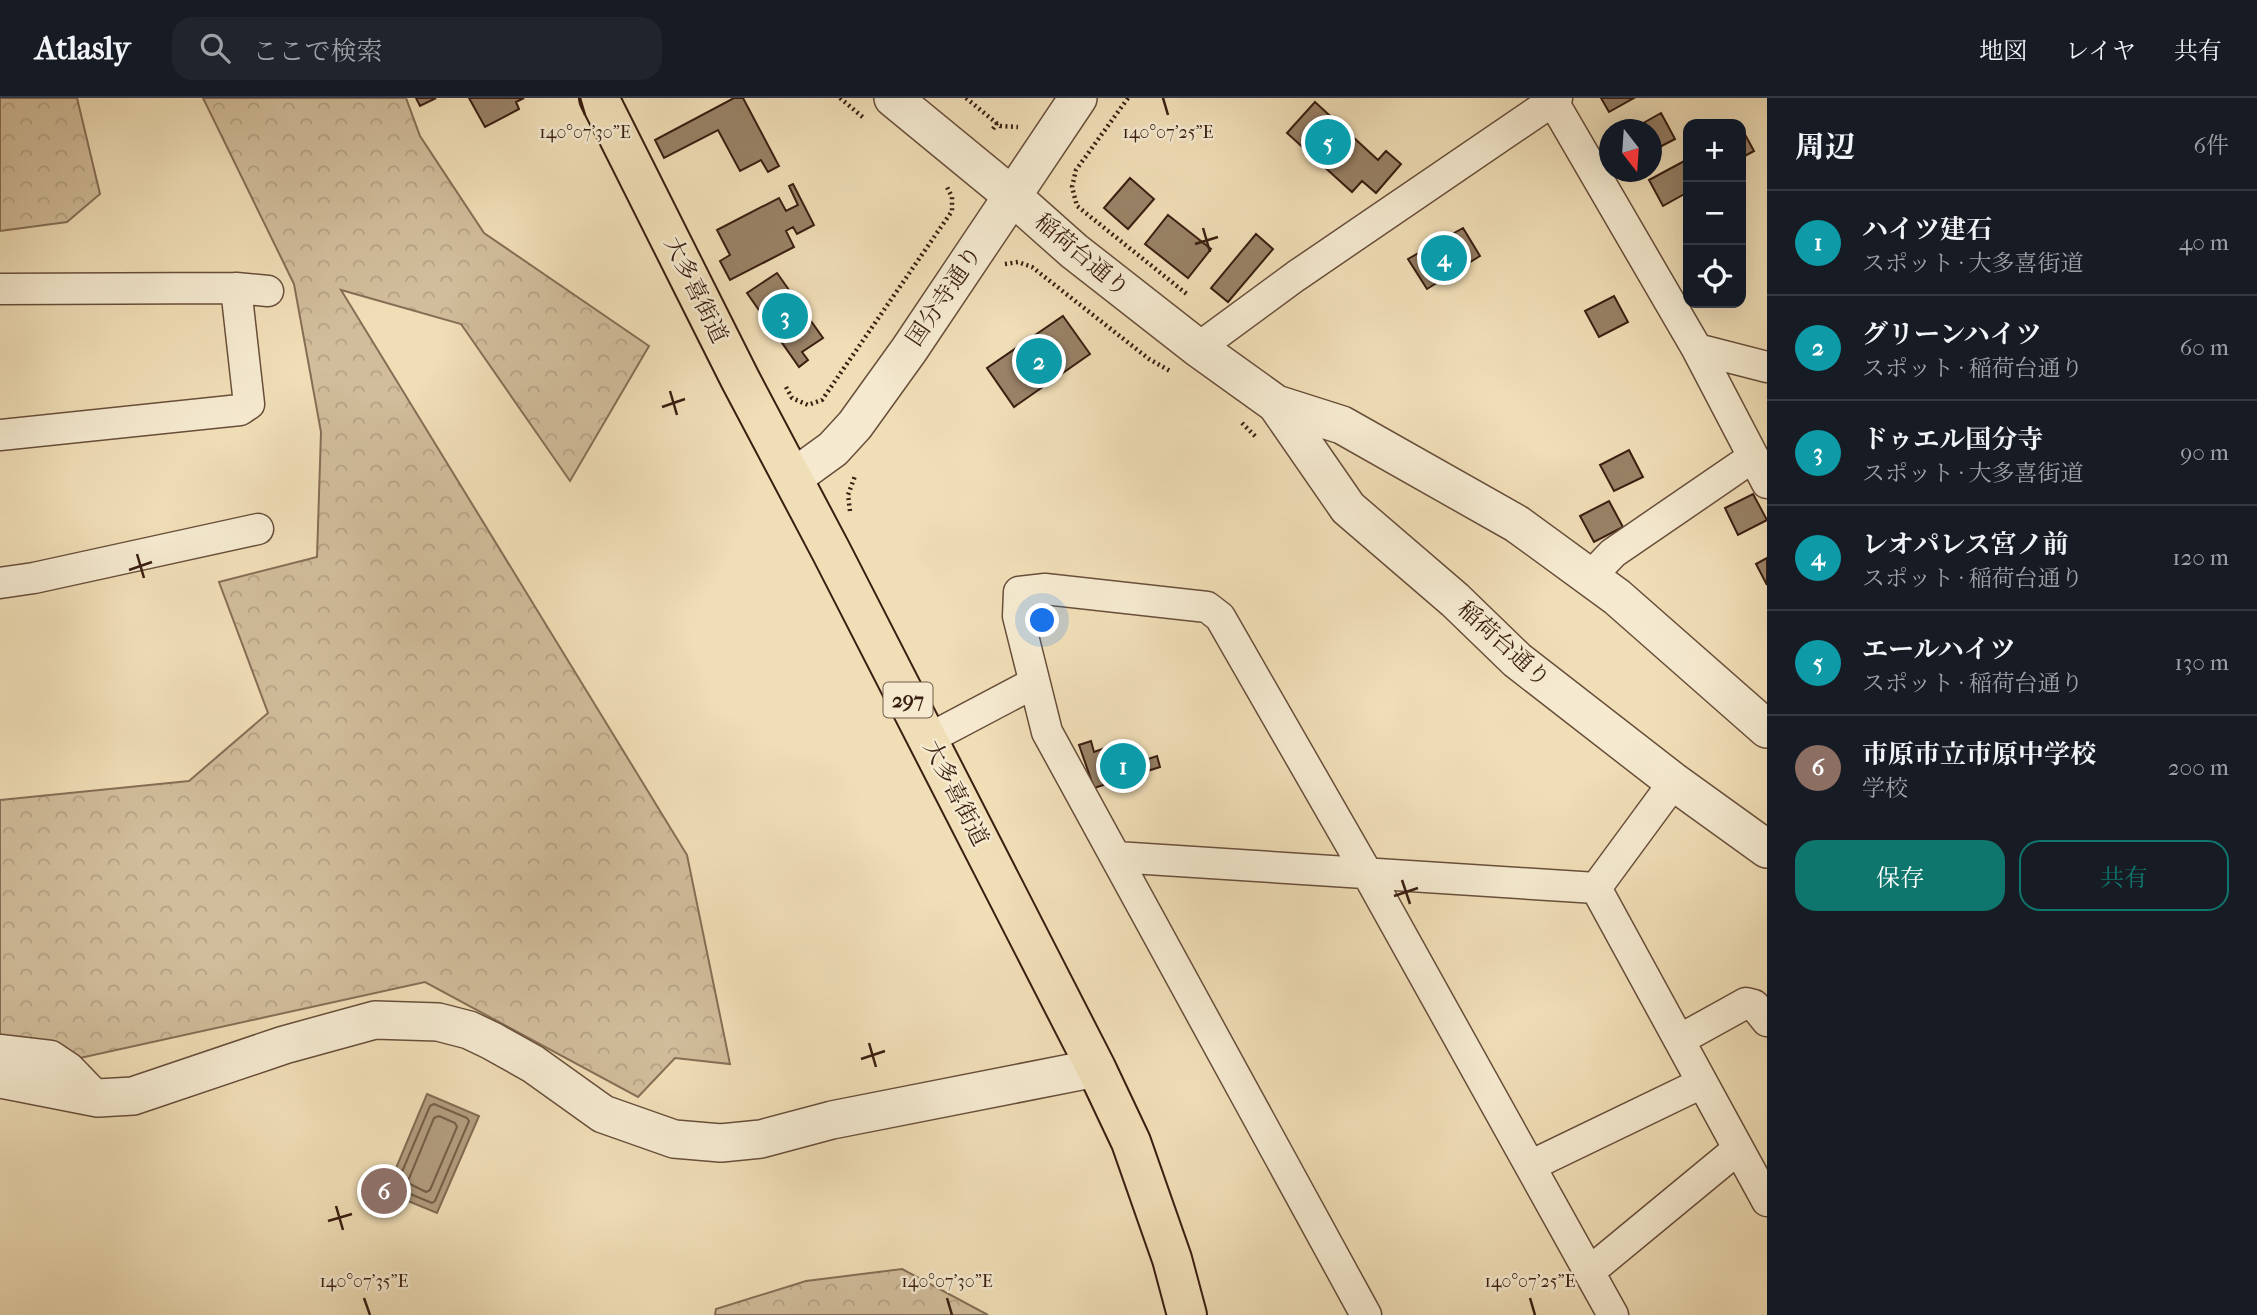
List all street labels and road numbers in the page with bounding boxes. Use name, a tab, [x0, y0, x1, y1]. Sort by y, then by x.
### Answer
street label: 稲荷台通り	[1029, 208, 1135, 302]
street label: 大多喜街道	[659, 232, 733, 348]
street label: 国分寺通り	[901, 241, 987, 351]
street label: 稲荷台通り	[1452, 595, 1556, 693]
road number: 297	[884, 682, 932, 718]
street label: 大多喜街道	[918, 736, 994, 850]

